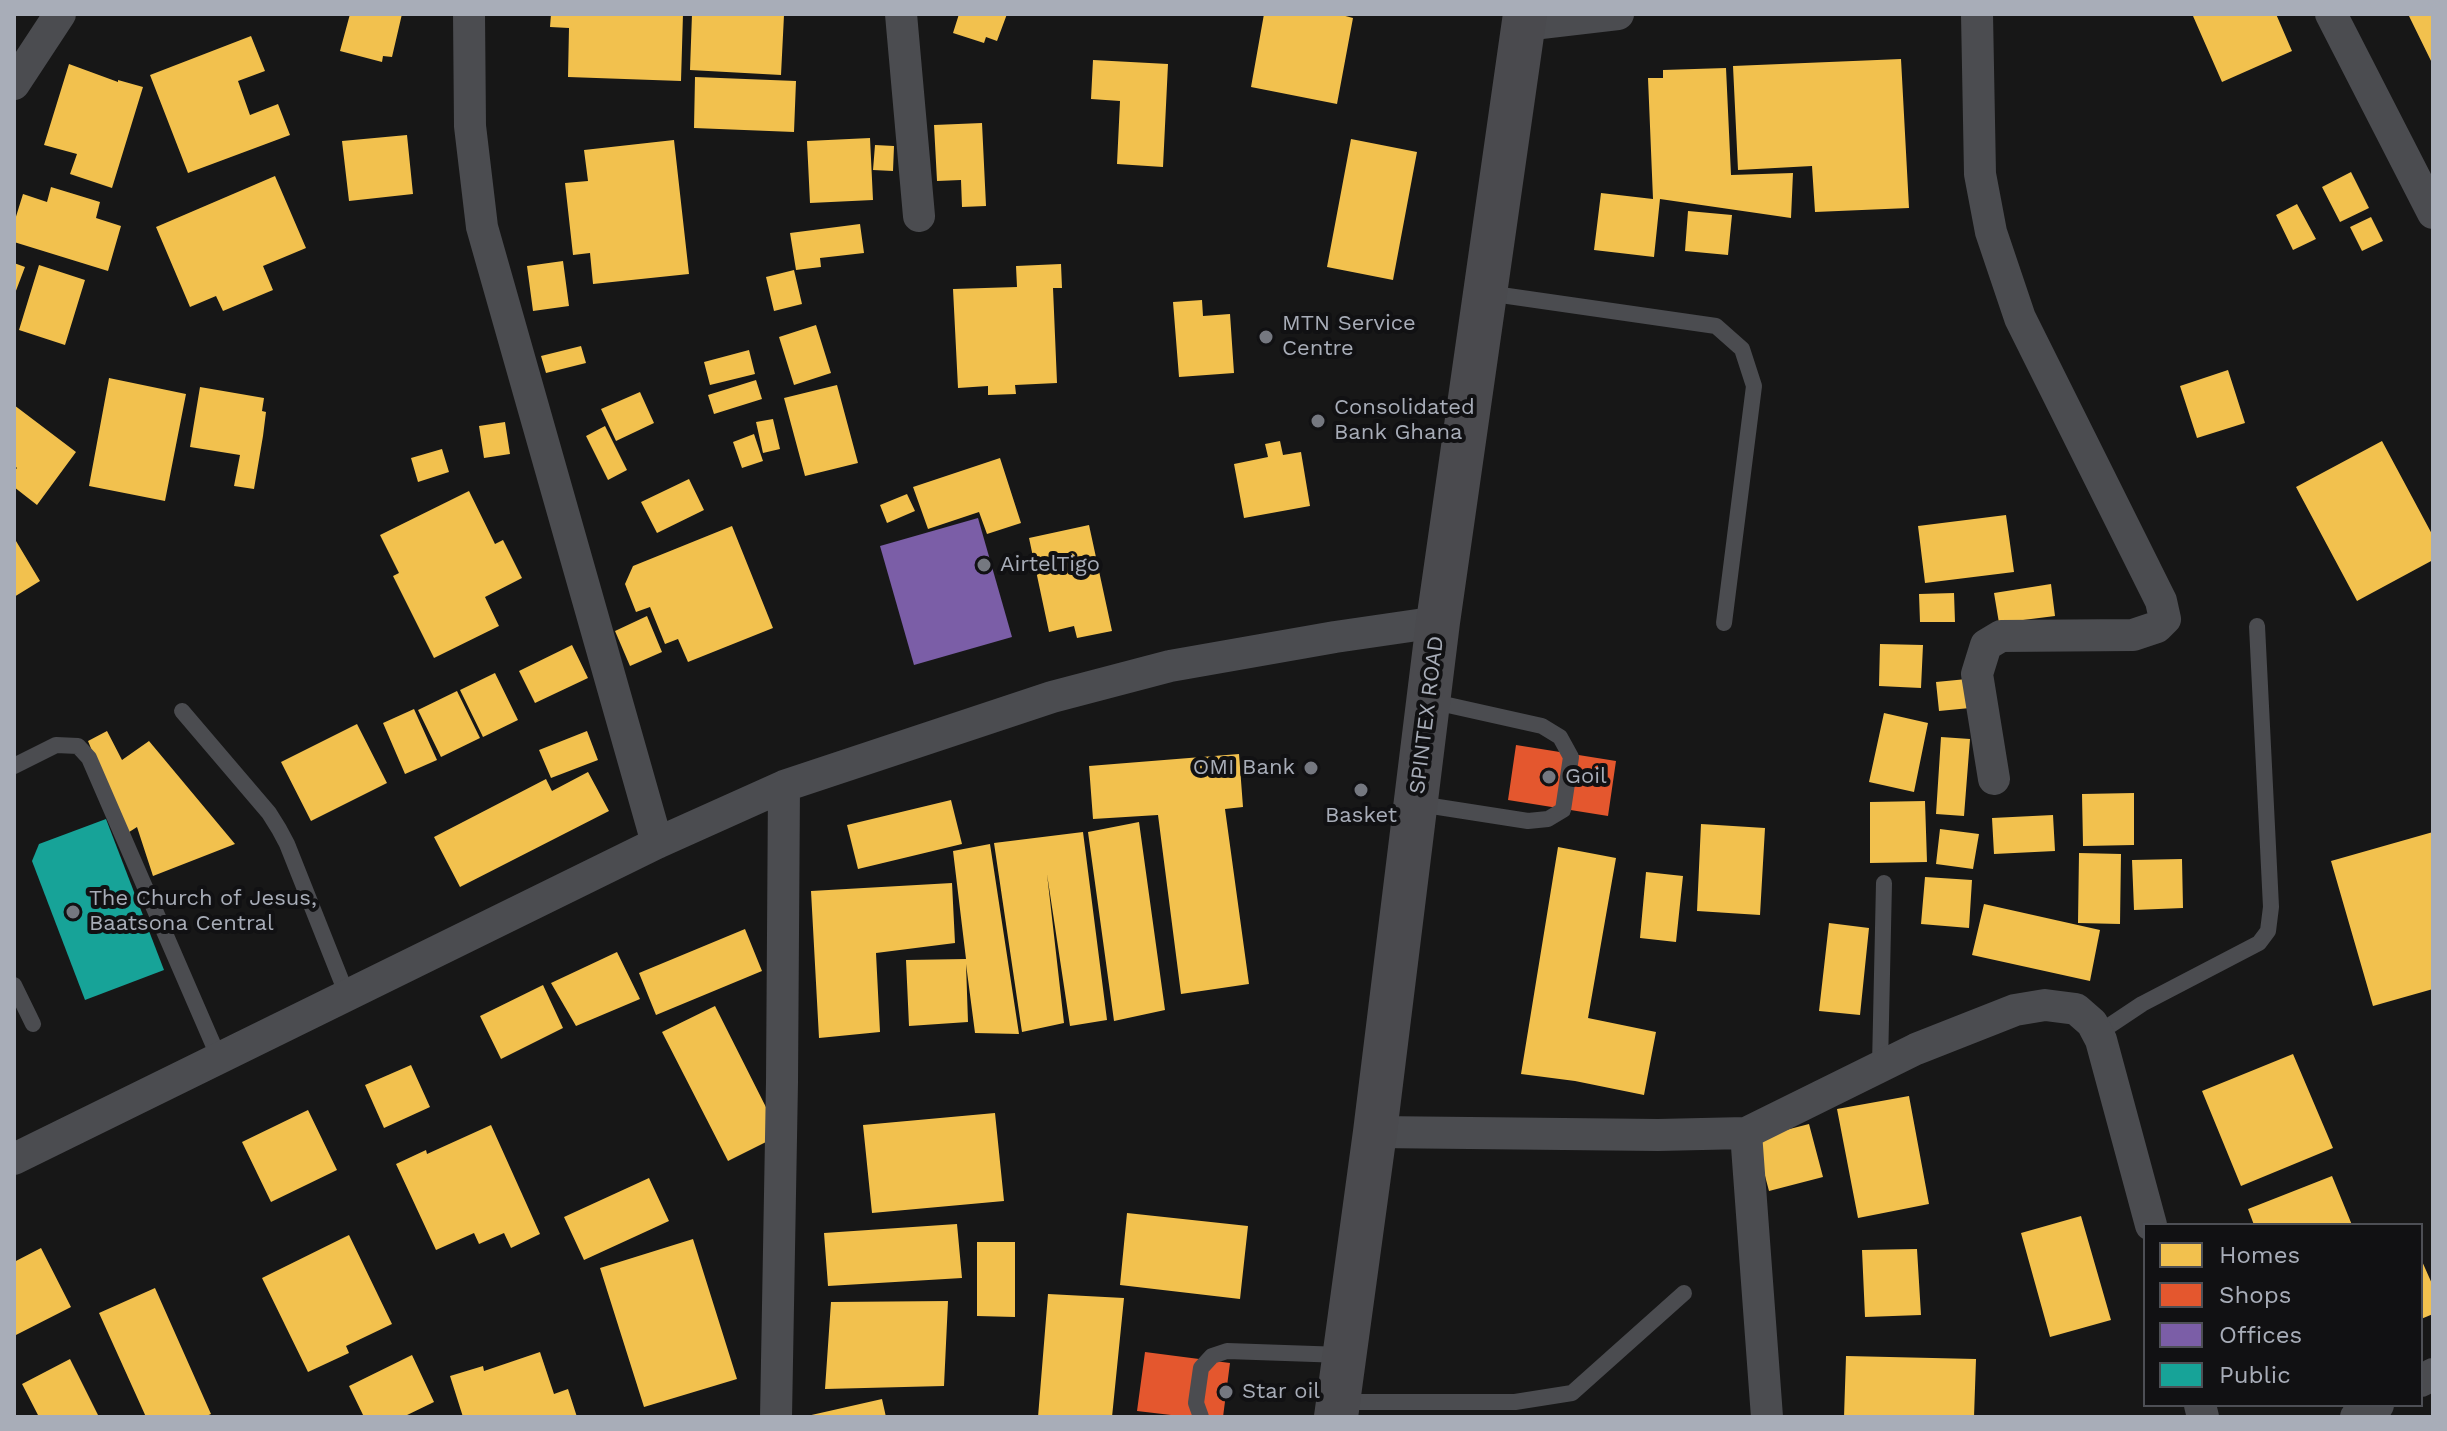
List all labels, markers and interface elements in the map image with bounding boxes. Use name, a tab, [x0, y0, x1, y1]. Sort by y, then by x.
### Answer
place label: MTN Service Centre	[1282, 311, 1416, 362]
marker: MTN Service Centre	[1257, 328, 1275, 346]
place label: Consolidated Bank Ghana	[1334, 395, 1475, 446]
marker: Consolidated Bank Ghana	[1309, 412, 1327, 430]
place label: AirtelTigo	[1000, 552, 1100, 578]
marker: AirtelTigo	[975, 556, 993, 574]
street label: SPINTEX ROAD	[1404, 634, 1450, 796]
place label: OMI Bank	[1193, 755, 1295, 781]
marker: OMI Bank	[1302, 759, 1320, 777]
place label: Goil	[1565, 764, 1607, 790]
marker: Goil	[1540, 768, 1558, 786]
marker: Basket	[1352, 781, 1370, 799]
place label: Basket	[1325, 803, 1397, 829]
place label: The Church of Jesus, Baatsona Central	[89, 886, 317, 938]
marker: The Church of Jesus, Baatsona Central	[64, 903, 82, 921]
legend	[2143, 1223, 2423, 1407]
text: Homes	[2219, 1241, 2300, 1269]
text: Shops	[2219, 1281, 2291, 1309]
text: Offices	[2219, 1321, 2302, 1349]
text: Public	[2219, 1361, 2291, 1389]
place label: Star oil	[1242, 1379, 1320, 1405]
marker: Star oil	[1217, 1383, 1235, 1401]

